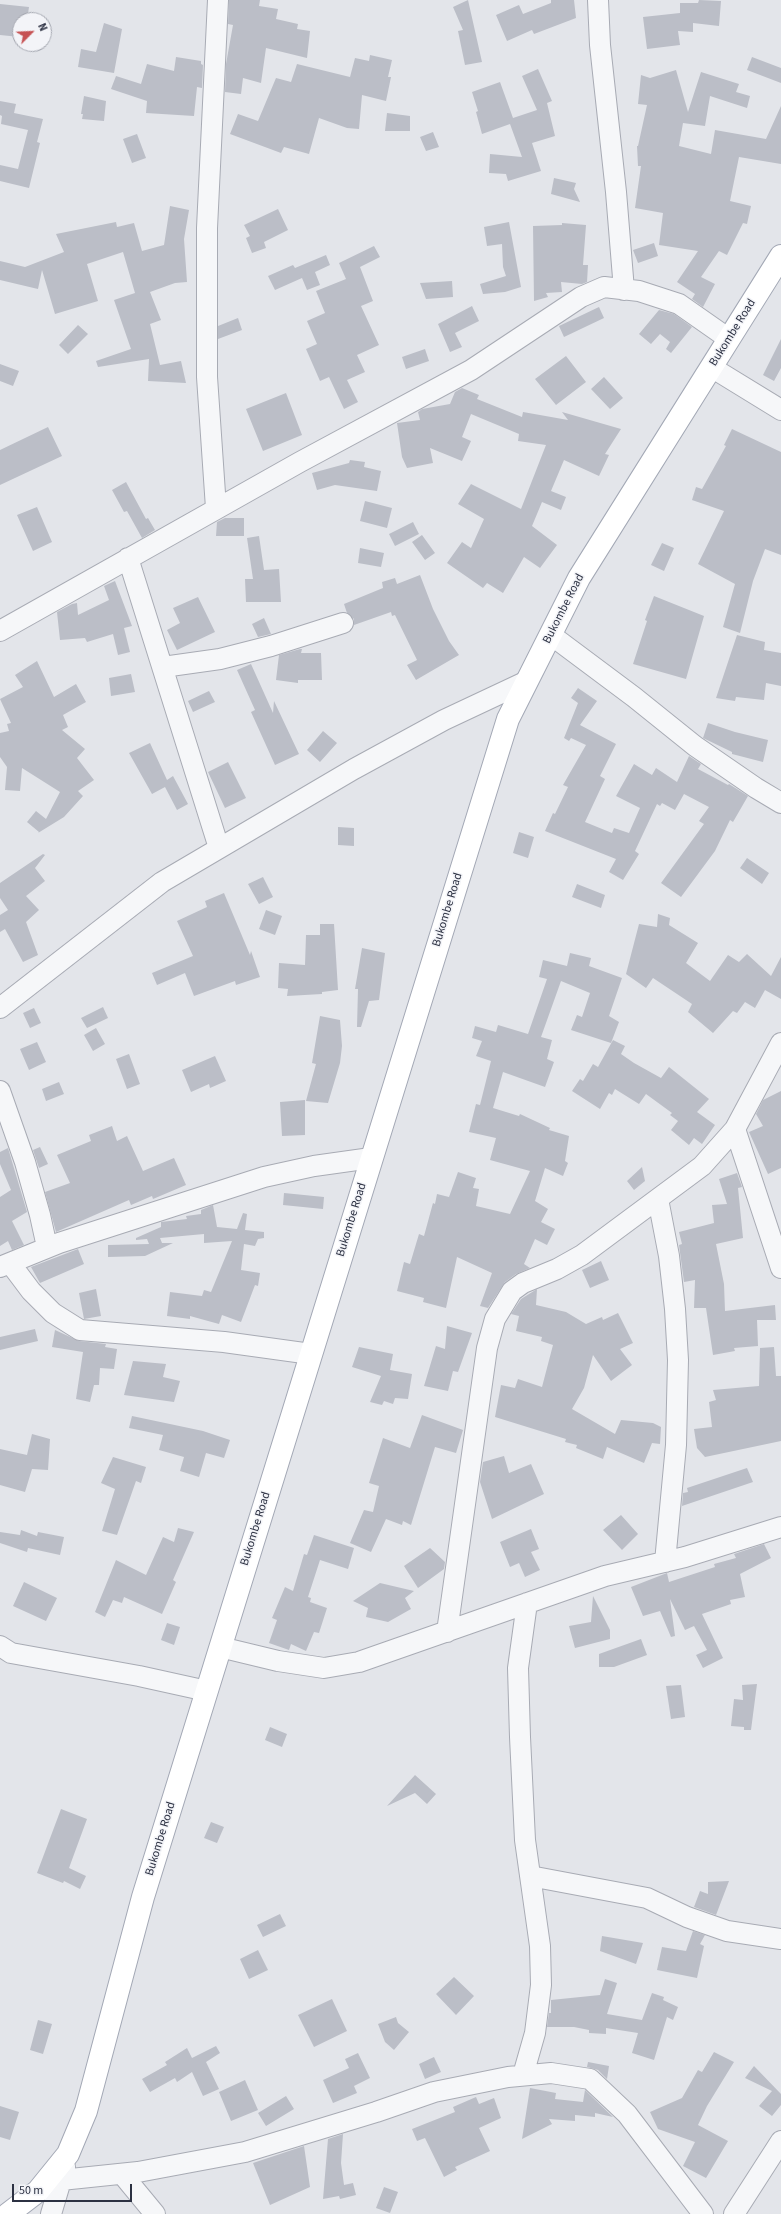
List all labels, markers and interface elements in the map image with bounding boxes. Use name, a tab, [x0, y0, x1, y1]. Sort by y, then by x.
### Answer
north arrow	[12, 12, 52, 52]
text: N	[34, 21, 51, 34]
street label: Bukombe Road	[707, 297, 759, 369]
street label: Bukombe Road	[540, 572, 588, 646]
street label: Bukombe Road	[430, 871, 466, 949]
street label: Bukombe Road	[334, 1181, 370, 1259]
street label: Bukombe Road	[238, 1490, 274, 1568]
street label: Bukombe Road	[143, 1800, 179, 1878]
scale bar	[14, 2176, 134, 2202]
text: 50 m	[19, 2182, 43, 2199]

